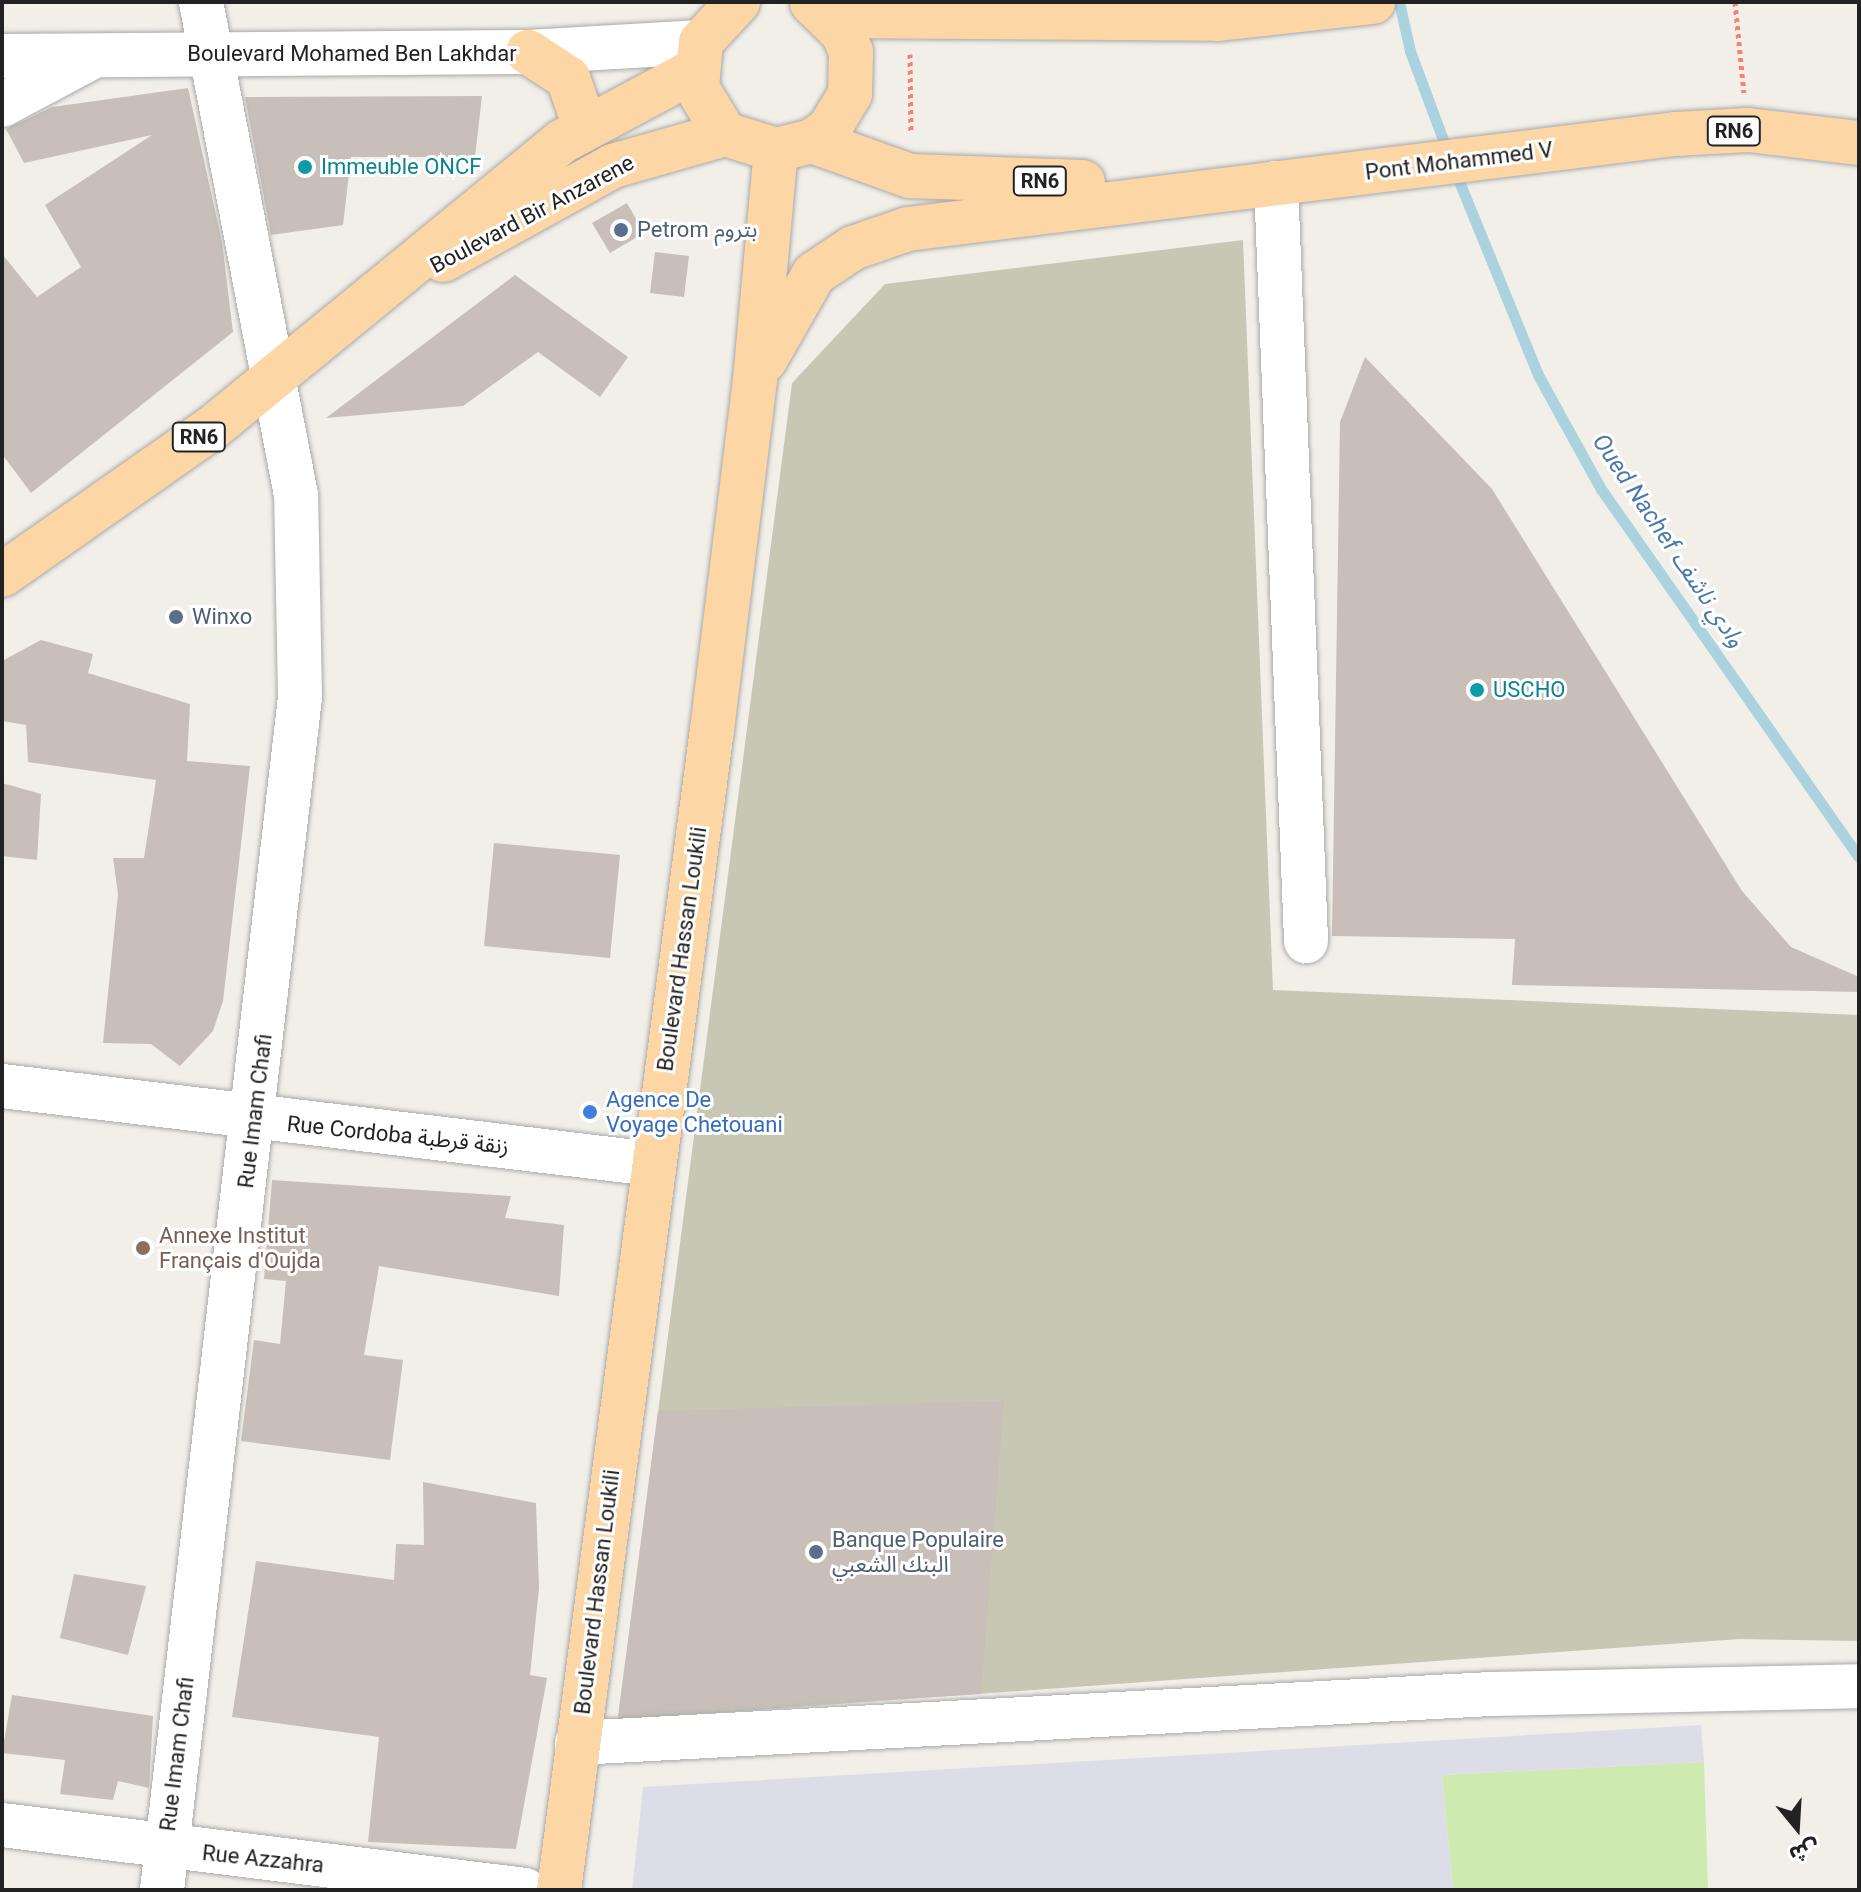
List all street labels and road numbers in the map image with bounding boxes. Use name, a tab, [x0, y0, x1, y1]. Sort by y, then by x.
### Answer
street label: Boulevard Mohamed Ben Lakhdar	[187, 41, 517, 67]
road number: RN6	[1706, 115, 1762, 147]
street label: Pont Mohammed V	[1364, 136, 1554, 186]
street label: Boulevard Bir Anzarene	[426, 149, 638, 279]
road number: RN6	[1012, 165, 1068, 197]
road number: RN6	[171, 421, 227, 453]
street label: Boulevard Hassan Loukili	[652, 825, 712, 1073]
street label: Rue Imam Chafi	[232, 1032, 278, 1190]
street label: Rue Cordoba زنقة قرطبة	[286, 1110, 510, 1160]
street label: Boulevard Hassan Loukili	[569, 1468, 625, 1716]
street label: Rue Imam Chafi	[154, 1675, 200, 1833]
street label: Rue Azzahra	[201, 1839, 325, 1879]

